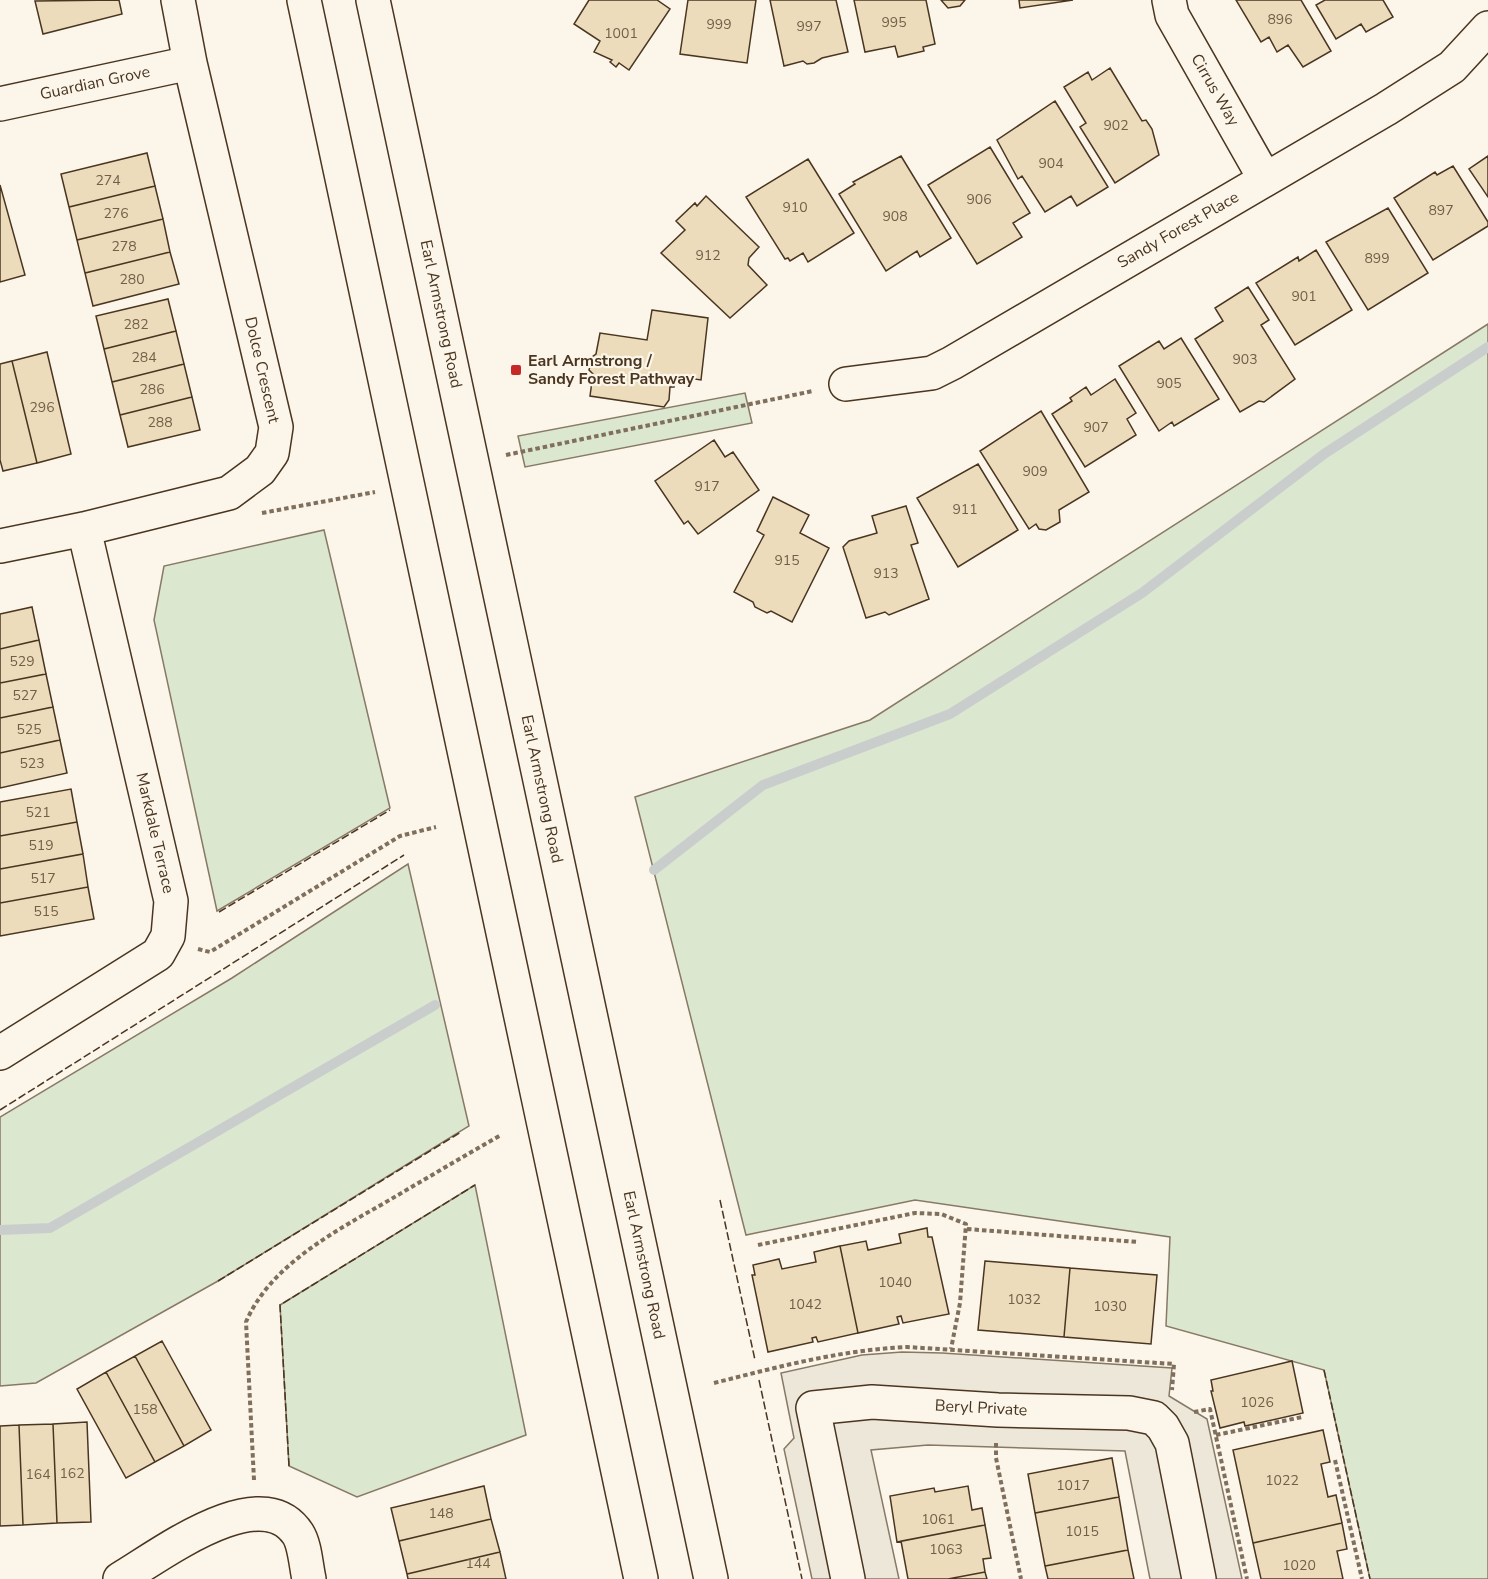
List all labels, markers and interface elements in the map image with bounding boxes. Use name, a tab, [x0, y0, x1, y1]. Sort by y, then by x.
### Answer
house number: 896	[1267, 10, 1293, 29]
house number: 995	[881, 13, 907, 32]
house number: 999	[706, 15, 732, 34]
house number: 997	[796, 17, 822, 36]
house number: 1001	[604, 24, 638, 43]
street label: Cirrus Way	[1185, 50, 1245, 131]
street label: Guardian Grove	[38, 61, 152, 105]
house number: 902	[1103, 116, 1129, 135]
house number: 904	[1038, 154, 1064, 173]
house number: 274	[95, 171, 121, 190]
street label: Sandy Forest Place	[1113, 186, 1243, 274]
house number: 906	[966, 190, 992, 209]
house number: 910	[782, 198, 808, 217]
house number: 897	[1428, 201, 1454, 220]
house number: 276	[103, 204, 129, 223]
house number: 908	[882, 207, 908, 226]
house number: 278	[111, 237, 137, 256]
street label: Earl Armstrong Road	[415, 238, 467, 390]
house number: 912	[695, 246, 721, 265]
house number: 899	[1364, 249, 1390, 268]
house number: 280	[119, 270, 145, 289]
house number: 901	[1291, 287, 1317, 306]
house number: 282	[123, 315, 149, 334]
street label: Dolce Crescent	[239, 315, 285, 426]
house number: 284	[131, 348, 157, 367]
place label: Earl Armstrong / Sandy Forest Pathway	[528, 350, 695, 390]
house number: 903	[1232, 350, 1258, 369]
marker: Earl Armstrong / Sandy Forest Pathway	[509, 363, 523, 377]
house number: 905	[1156, 374, 1182, 393]
house number: 286	[139, 380, 165, 399]
house number: 296	[29, 398, 55, 417]
house number: 288	[147, 413, 173, 432]
house number: 907	[1083, 418, 1109, 437]
house number: 909	[1022, 462, 1048, 481]
house number: 917	[694, 477, 720, 496]
house number: 911	[952, 500, 978, 519]
house number: 915	[774, 551, 800, 570]
house number: 913	[873, 564, 899, 583]
house number: 529	[9, 652, 35, 671]
house number: 527	[12, 686, 38, 705]
street label: Earl Armstrong Road	[516, 713, 568, 865]
house number: 525	[16, 720, 42, 739]
house number: 523	[19, 754, 45, 773]
street label: Markdale Terrace	[130, 770, 180, 896]
house number: 521	[25, 803, 51, 822]
house number: 519	[28, 836, 54, 855]
house number: 517	[30, 869, 56, 888]
house number: 515	[33, 902, 59, 921]
street label: Earl Armstrong Road	[618, 1189, 670, 1341]
house number: 1040	[878, 1273, 912, 1292]
house number: 1032	[1007, 1290, 1041, 1309]
house number: 1042	[788, 1295, 822, 1314]
house number: 1030	[1093, 1297, 1127, 1316]
house number: 1026	[1240, 1393, 1274, 1412]
street label: Beryl Private	[934, 1395, 1028, 1421]
house number: 158	[132, 1400, 158, 1419]
house number: 162	[59, 1464, 85, 1483]
house number: 164	[25, 1465, 51, 1484]
house number: 1022	[1265, 1471, 1299, 1490]
house number: 1017	[1056, 1476, 1090, 1495]
house number: 148	[428, 1504, 454, 1523]
house number: 1061	[921, 1510, 955, 1529]
house number: 1015	[1065, 1522, 1099, 1541]
house number: 1063	[929, 1540, 963, 1559]
house number: 144	[465, 1554, 491, 1573]
house number: 1020	[1282, 1556, 1316, 1575]

